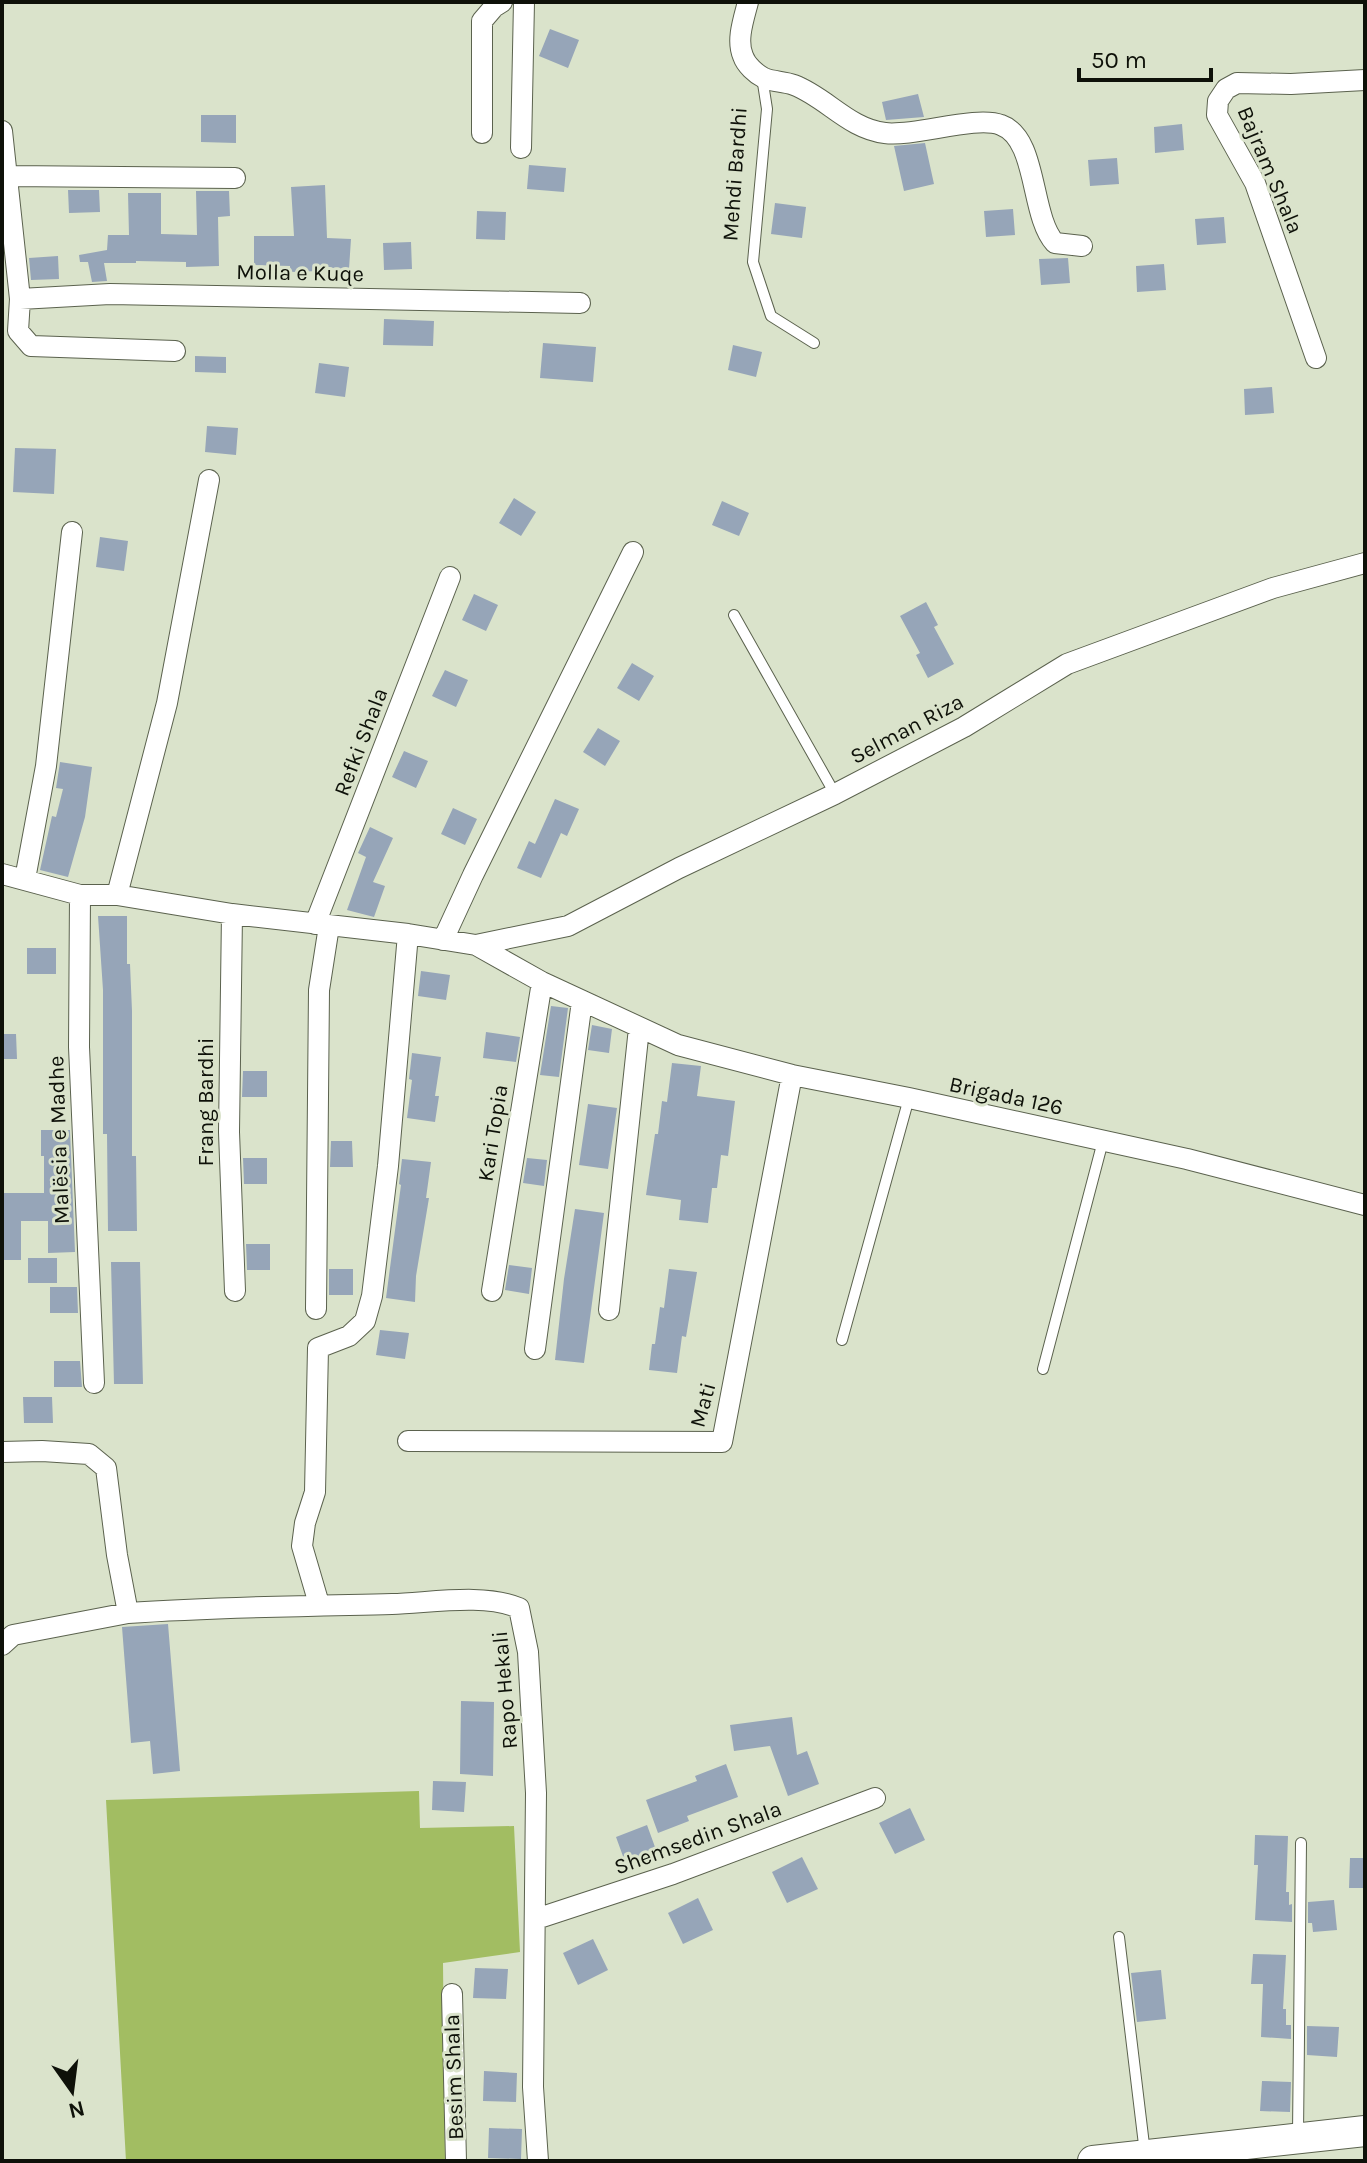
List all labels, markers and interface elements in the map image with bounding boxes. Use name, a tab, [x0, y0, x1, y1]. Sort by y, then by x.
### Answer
scale bar	[1079, 32, 1211, 82]
text: 50 m	[1091, 46, 1147, 74]
street label: Bajram Shala	[1232, 103, 1308, 237]
street label: Mehdi Bardhi	[717, 106, 753, 242]
street label: Molla e Kuqe	[236, 259, 364, 287]
street label: Refki Shala	[329, 684, 393, 800]
street label: Selman Riza	[846, 688, 968, 770]
street label: Frang Bardhi	[193, 1037, 219, 1167]
street label: Malësia e Madhe	[43, 1055, 75, 1225]
street label: Brigada 126	[947, 1071, 1065, 1121]
street label: Kari Topia	[472, 1083, 514, 1183]
street label: Mati	[685, 1380, 721, 1430]
street label: Rapo Hekali	[487, 1630, 523, 1750]
street label: Shemsedin Shala	[611, 1796, 785, 1880]
street label: Besim Shala	[439, 2014, 469, 2140]
north arrow	[32, 2051, 112, 2131]
text: N	[66, 2095, 87, 2124]

